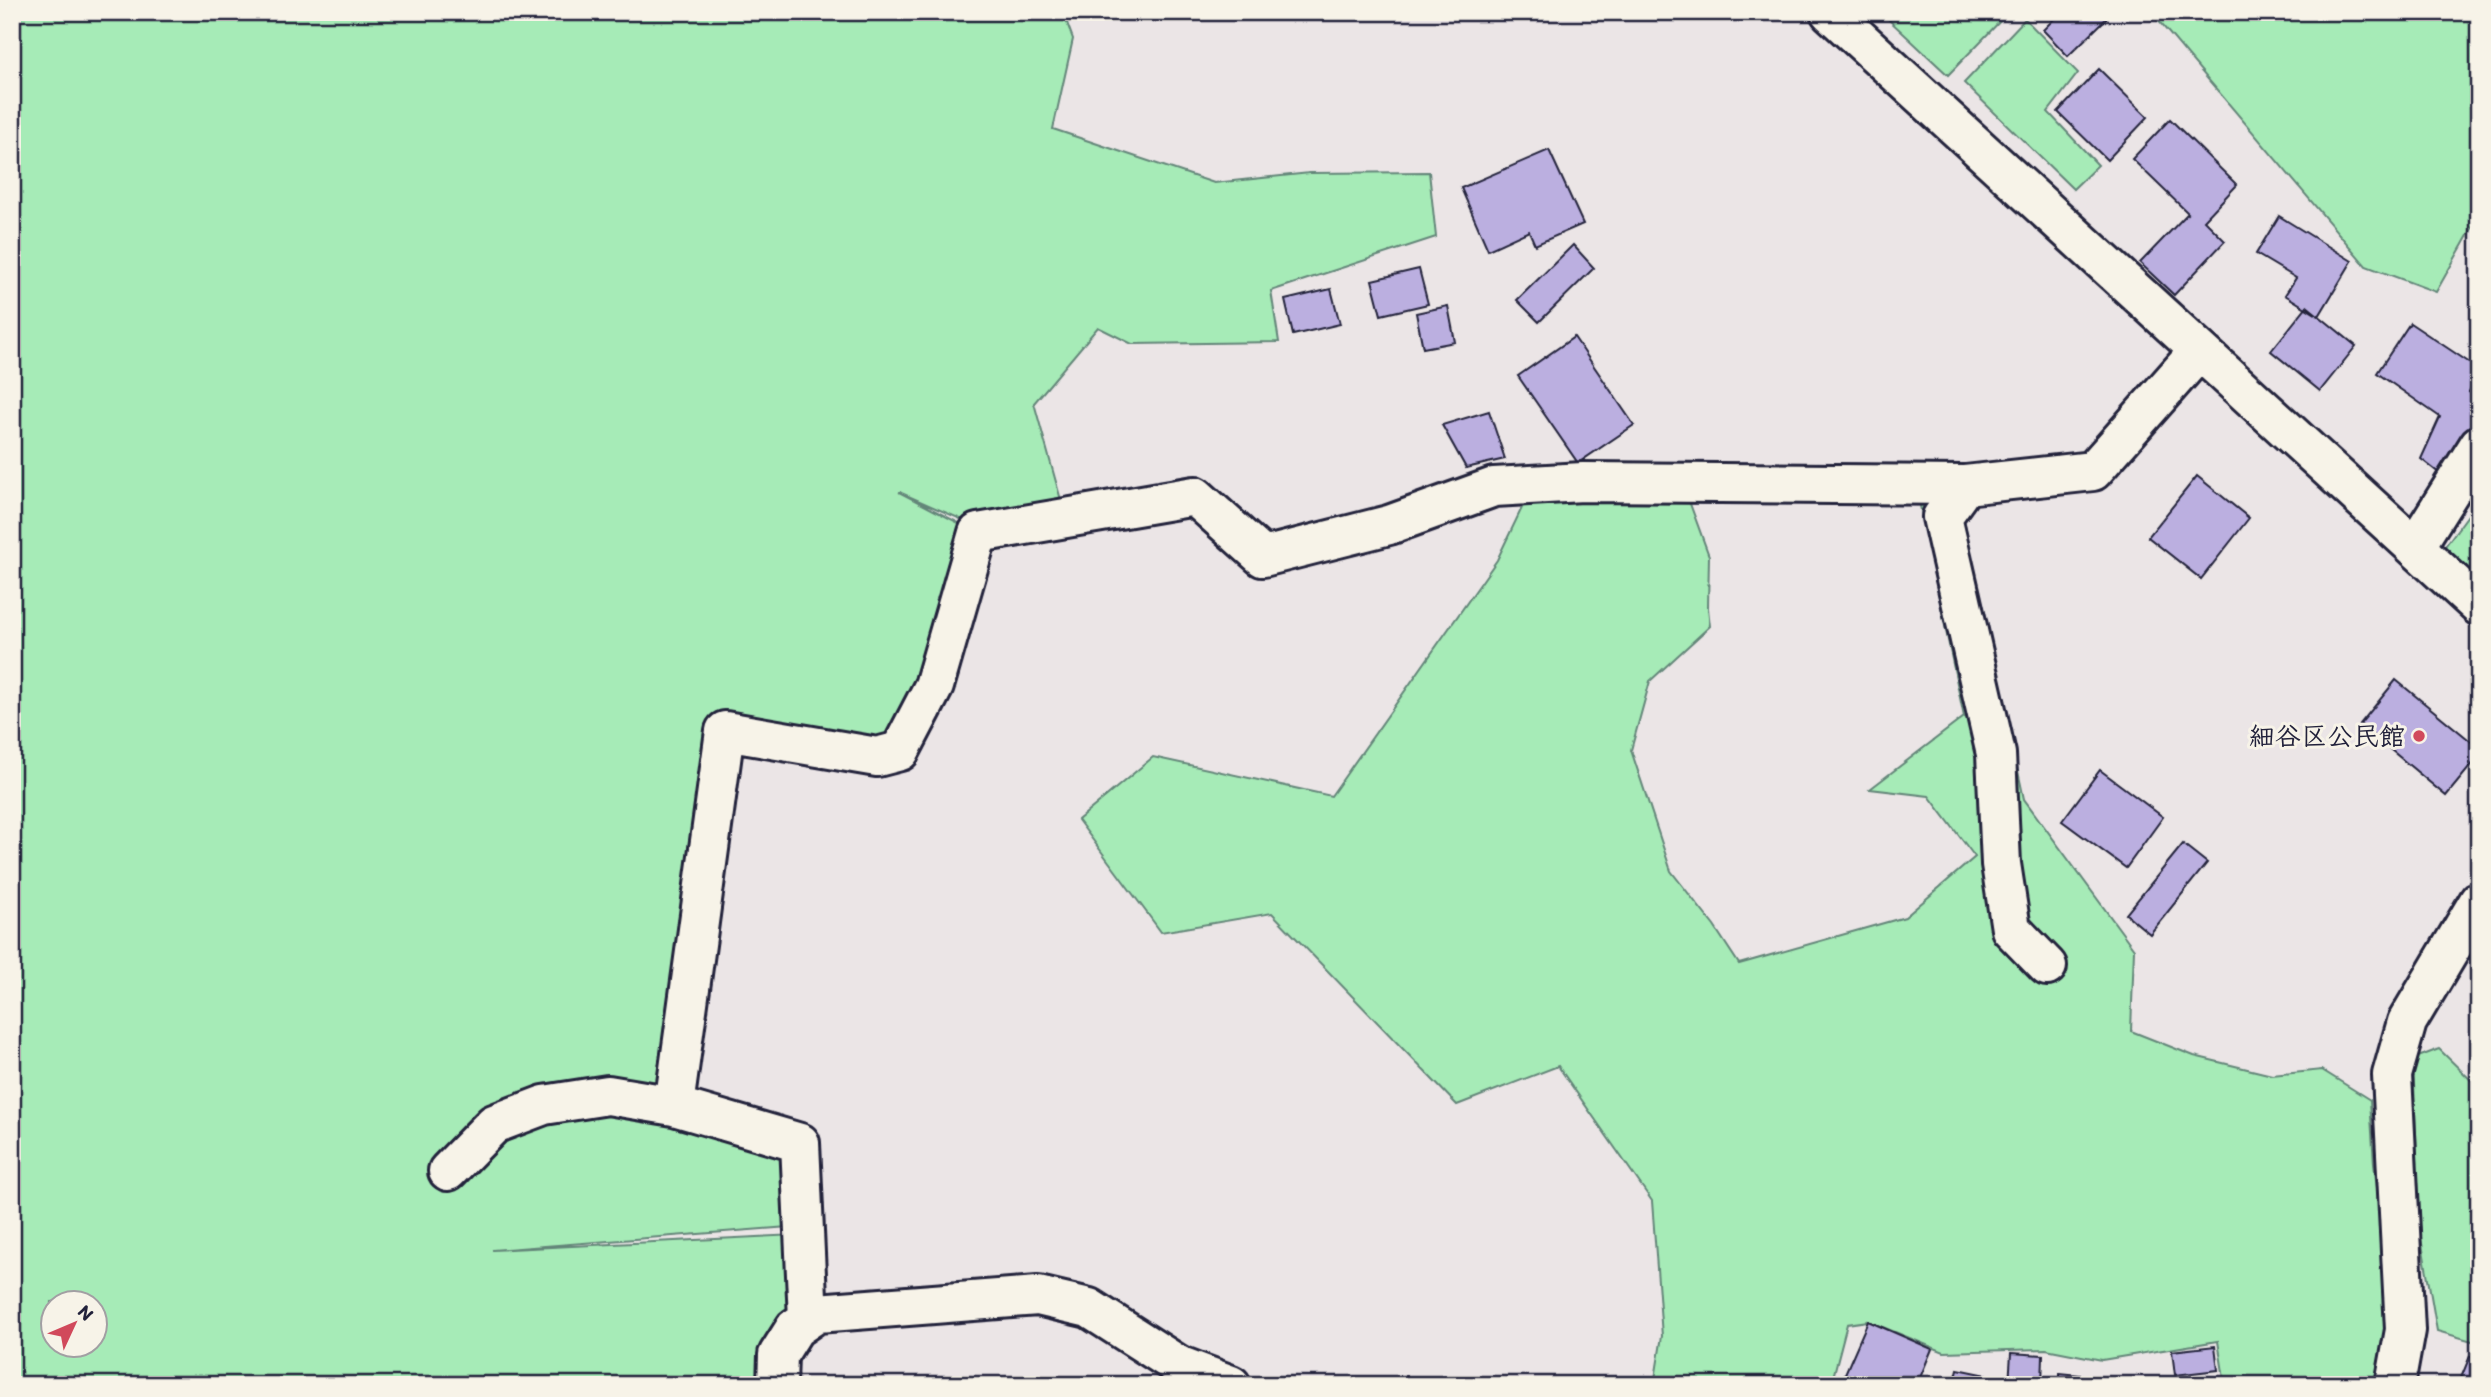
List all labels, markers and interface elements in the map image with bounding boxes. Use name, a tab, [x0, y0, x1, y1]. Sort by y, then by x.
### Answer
place label: 細谷区公民館	[2249, 720, 2405, 752]
marker: 細谷区公民館	[2411, 728, 2427, 744]
north arrow	[38, 1288, 108, 1358]
text: N	[73, 1300, 99, 1325]

